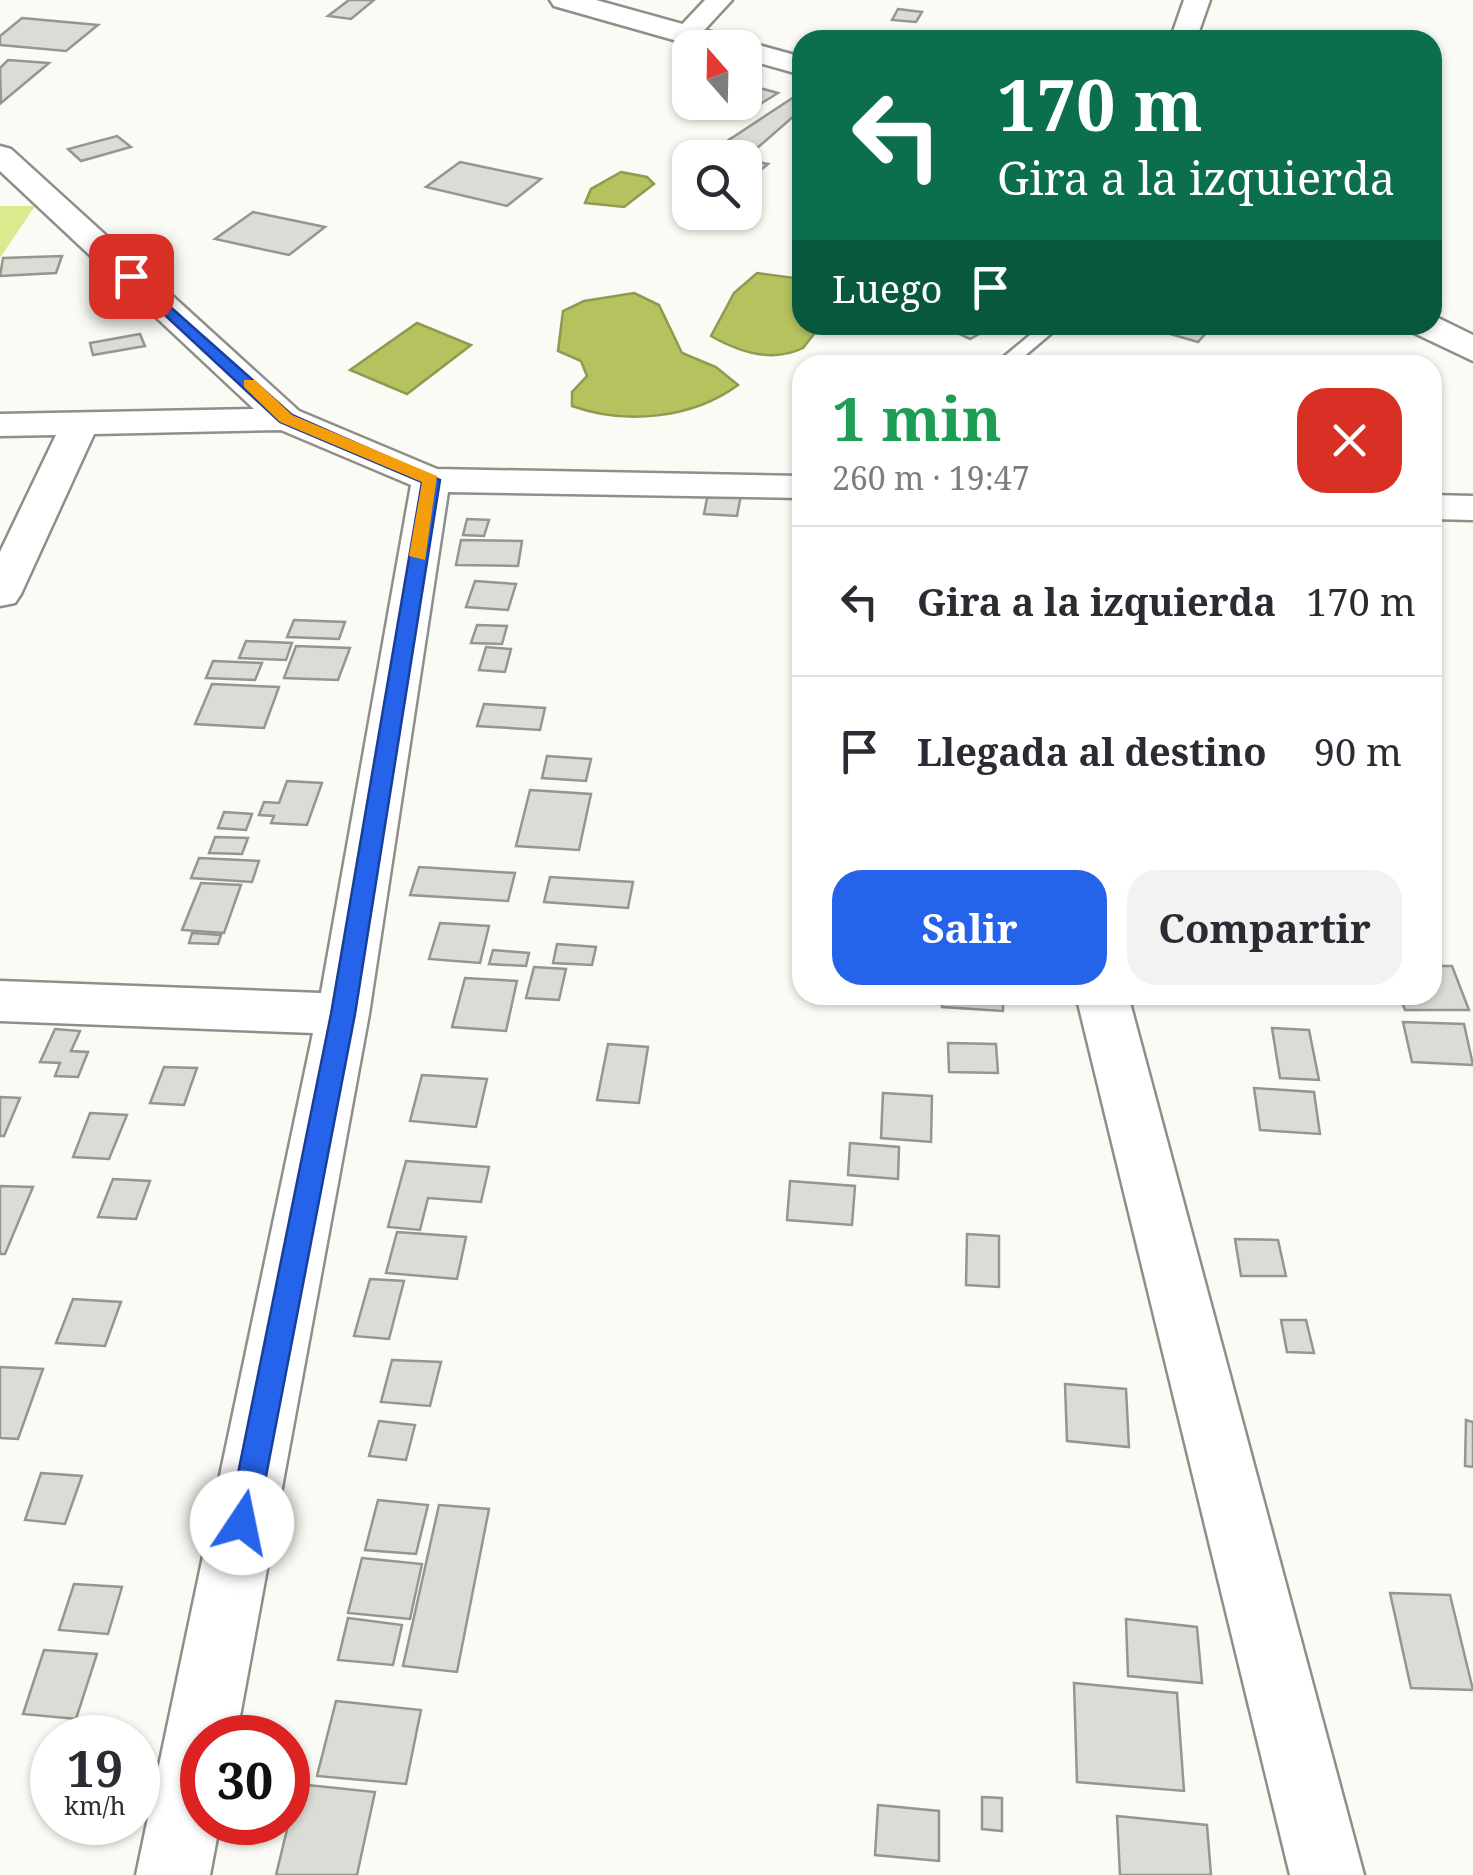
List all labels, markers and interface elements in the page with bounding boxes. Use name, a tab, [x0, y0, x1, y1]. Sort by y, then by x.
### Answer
north arrow	[672, 30, 762, 120]
map controls	[672, 30, 762, 230]
text: 170 m	[997, 56, 1203, 152]
icon: left	[832, 70, 962, 200]
button: search	[672, 140, 762, 230]
text: Gira a la izquierda	[997, 147, 1395, 208]
pin	[89, 234, 174, 319]
icon: arrive	[104, 249, 159, 304]
icon: arrive	[963, 260, 1018, 315]
text: Luego	[832, 262, 943, 314]
text: 1 min	[832, 377, 1002, 459]
button: close	[1297, 388, 1402, 493]
text: 260 m · 19:47	[832, 456, 1030, 499]
icon: left	[832, 574, 887, 629]
text: Gira a la izquierda	[917, 575, 1276, 627]
text: 170 m	[1306, 575, 1416, 627]
icon: arrive	[832, 724, 887, 779]
text: Llegada al destino	[917, 725, 1267, 777]
text: 90 m	[1314, 725, 1402, 777]
button: Salir	[832, 870, 1107, 985]
button: Compartir	[1127, 870, 1402, 985]
position arrow	[190, 1471, 294, 1575]
speed limit sign: 30	[180, 1715, 310, 1845]
text: 19	[67, 1734, 123, 1802]
text: km/h	[64, 1788, 126, 1822]

